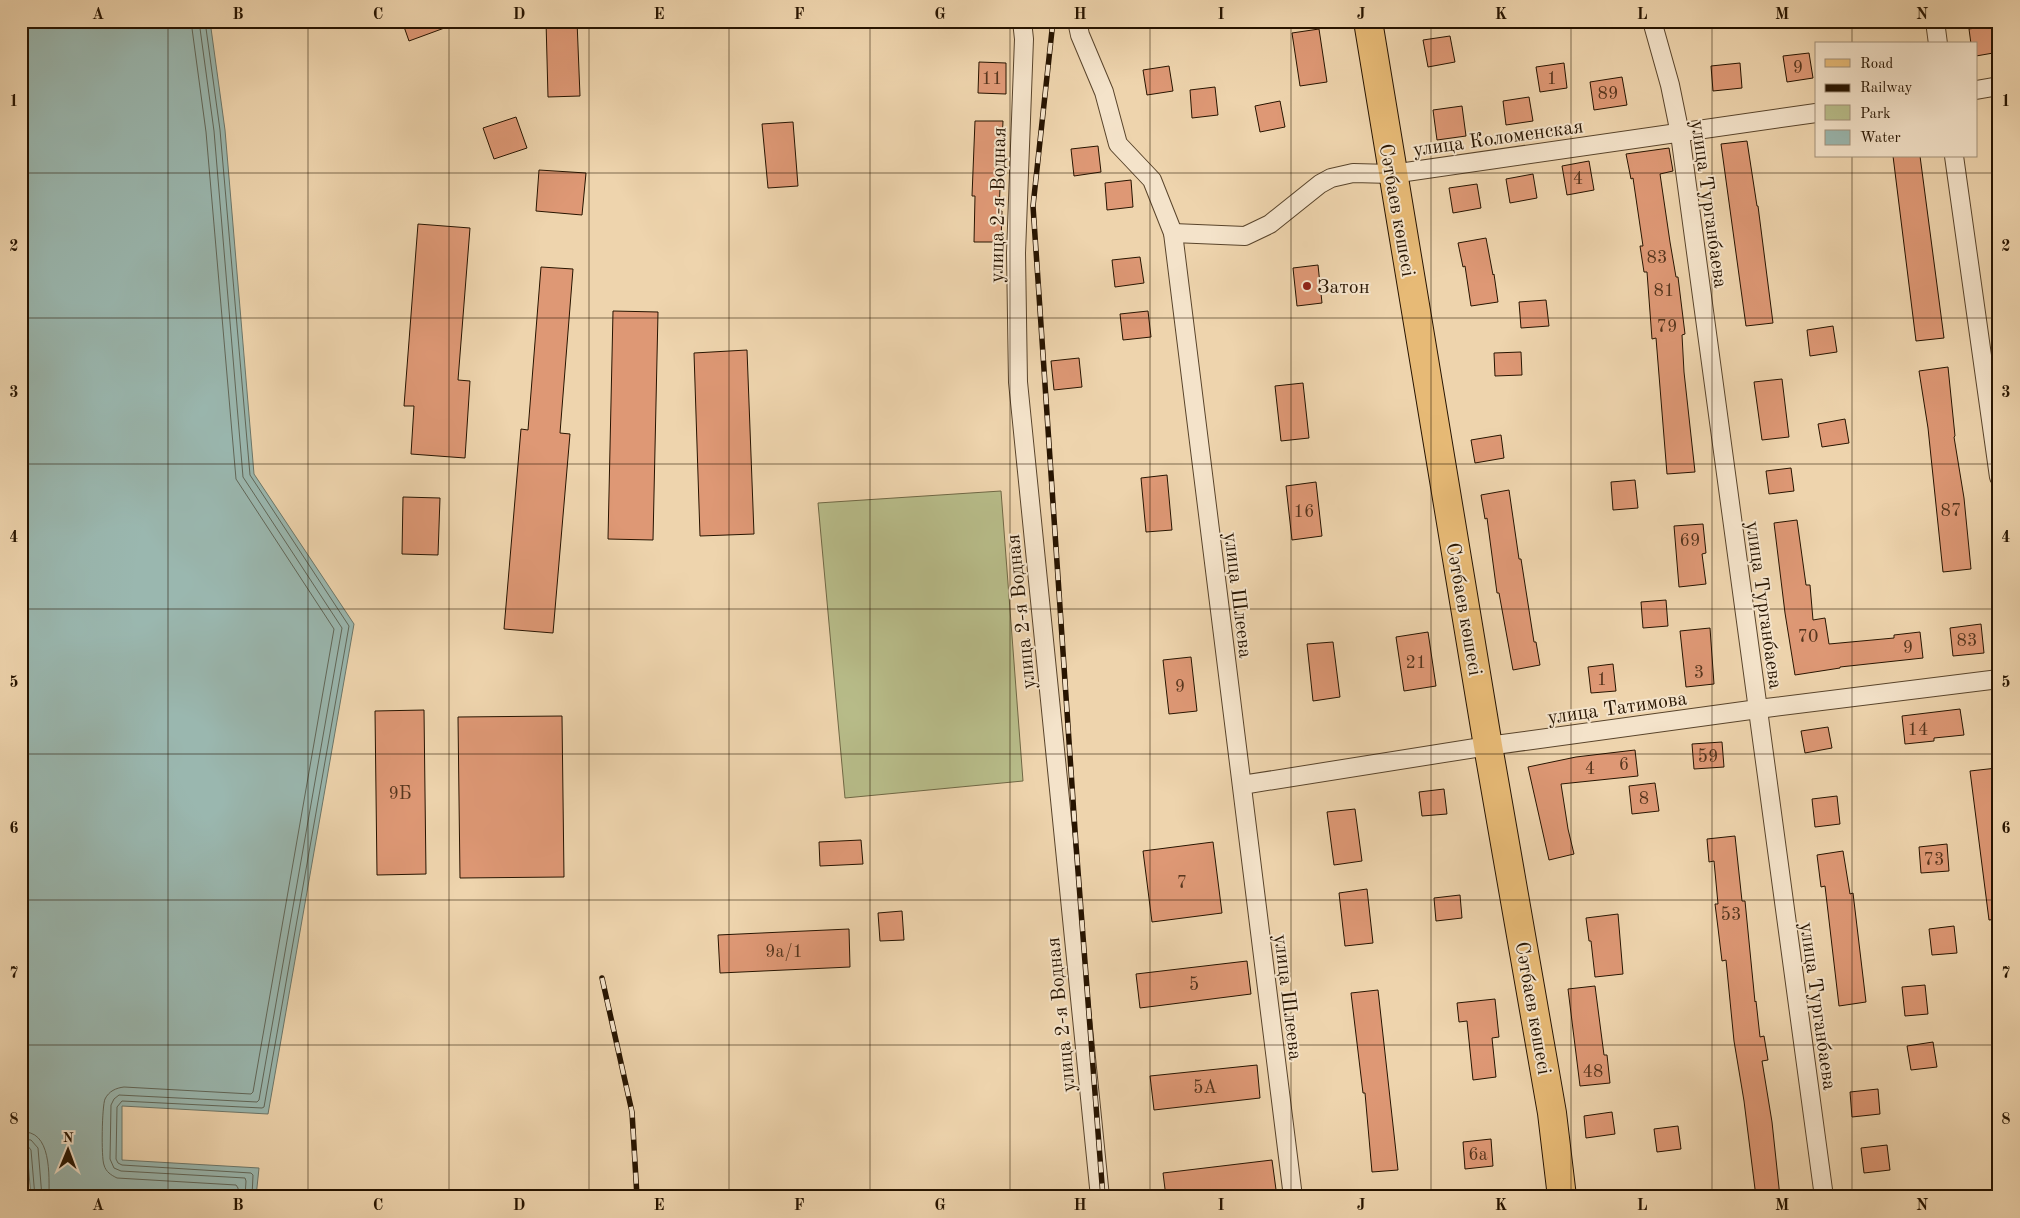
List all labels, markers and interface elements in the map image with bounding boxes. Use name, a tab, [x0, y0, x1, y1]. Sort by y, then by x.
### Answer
text: A	[92, 7, 104, 23]
text: B	[232, 7, 244, 23]
text: C	[373, 7, 383, 23]
text: D	[513, 7, 525, 23]
text: E	[653, 7, 665, 23]
text: F	[794, 7, 805, 23]
text: G	[934, 7, 946, 23]
text: H	[1073, 7, 1087, 23]
text: I	[1217, 7, 1225, 23]
text: J	[1357, 7, 1366, 23]
text: K	[1495, 7, 1507, 23]
text: L	[1637, 7, 1648, 23]
text: M	[1775, 7, 1789, 23]
text: N	[1916, 7, 1929, 23]
legend	[1815, 42, 1978, 158]
text: Road	[1860, 57, 1894, 72]
house number: 9	[1793, 59, 1803, 77]
house number: 11	[982, 70, 1002, 88]
house number: 1	[1547, 70, 1557, 88]
text: Railway	[1860, 81, 1913, 96]
house number: 89	[1598, 85, 1618, 103]
text: 1	[9, 94, 19, 110]
text: 1	[2001, 94, 2011, 110]
text: Park	[1860, 107, 1891, 122]
street label: улица Коломенская	[1412, 117, 1585, 161]
street label: улица Турганбаева	[1686, 119, 1730, 290]
street label: улица 2-я Водная	[988, 127, 1010, 283]
text: Water	[1860, 131, 1901, 146]
street label: Сәтбаев көшесі	[1374, 142, 1418, 278]
house number: 4	[1573, 170, 1583, 188]
text: 2	[9, 239, 19, 255]
text: 2	[2001, 239, 2011, 255]
house number: 83	[1647, 249, 1667, 267]
place label: Затон	[1317, 278, 1370, 298]
marker: Затон	[1301, 280, 1313, 292]
house number: 81	[1654, 282, 1674, 300]
house number: 79	[1657, 318, 1677, 336]
text: 3	[9, 385, 19, 401]
text: 3	[2001, 385, 2011, 401]
house number: 87	[1941, 502, 1961, 520]
house number: 16	[1294, 503, 1314, 521]
street label: улица Турганбаева	[1741, 520, 1785, 691]
text: 4	[9, 530, 19, 546]
text: 4	[2001, 530, 2011, 546]
street label: улица Шлеева	[1219, 531, 1255, 659]
house number: 69	[1680, 532, 1700, 550]
street label: улица 2-я Водная	[1004, 533, 1040, 690]
street label: Сәтбаев көшесі	[1441, 541, 1485, 677]
house number: 70	[1798, 628, 1818, 646]
house number: 83	[1957, 632, 1977, 650]
house number: 9	[1903, 639, 1913, 657]
house number: 21	[1406, 654, 1426, 672]
house number: 3	[1694, 664, 1704, 682]
house number: 1	[1597, 671, 1607, 689]
text: 5	[9, 675, 19, 691]
text: 5	[2001, 675, 2011, 691]
house number: 9	[1175, 678, 1185, 696]
street label: улица Татимова	[1546, 689, 1689, 729]
house number: 14	[1908, 721, 1928, 739]
house number: 59	[1698, 748, 1718, 766]
house number: 6	[1619, 756, 1629, 774]
house number: 4	[1585, 760, 1595, 778]
house number: 9Б	[388, 785, 412, 803]
house number: 8	[1639, 790, 1649, 808]
text: 6	[9, 821, 19, 837]
text: 6	[2001, 821, 2011, 837]
house number: 73	[1924, 851, 1944, 869]
house number: 7	[1177, 874, 1187, 892]
house number: 53	[1721, 906, 1741, 924]
street label: улица Турганбаева	[1795, 921, 1839, 1092]
street label: улица Шлеева	[1269, 933, 1305, 1061]
street label: улица 2-я Водная	[1044, 936, 1080, 1093]
street label: Сәтбаев көшесі	[1510, 940, 1554, 1076]
house number: 9а/1	[765, 943, 803, 961]
text: 7	[9, 966, 19, 982]
text: 7	[2001, 966, 2011, 982]
house number: 5	[1189, 976, 1199, 994]
house number: 48	[1583, 1063, 1603, 1081]
house number: 5А	[1193, 1079, 1217, 1097]
text: 8	[9, 1112, 19, 1128]
text: 8	[2001, 1112, 2011, 1128]
north arrow	[42, 1126, 92, 1176]
text: N	[63, 1131, 74, 1145]
house number: 6а	[1468, 1146, 1488, 1164]
text: A	[92, 1198, 104, 1214]
text: B	[232, 1198, 244, 1214]
text: C	[373, 1198, 383, 1214]
text: D	[513, 1198, 525, 1214]
text: E	[653, 1198, 665, 1214]
text: F	[794, 1198, 805, 1214]
text: G	[934, 1198, 946, 1214]
text: H	[1073, 1198, 1087, 1214]
text: I	[1217, 1198, 1225, 1214]
text: J	[1357, 1198, 1366, 1214]
text: K	[1495, 1198, 1507, 1214]
text: L	[1637, 1198, 1648, 1214]
text: M	[1775, 1198, 1789, 1214]
text: N	[1916, 1198, 1929, 1214]

